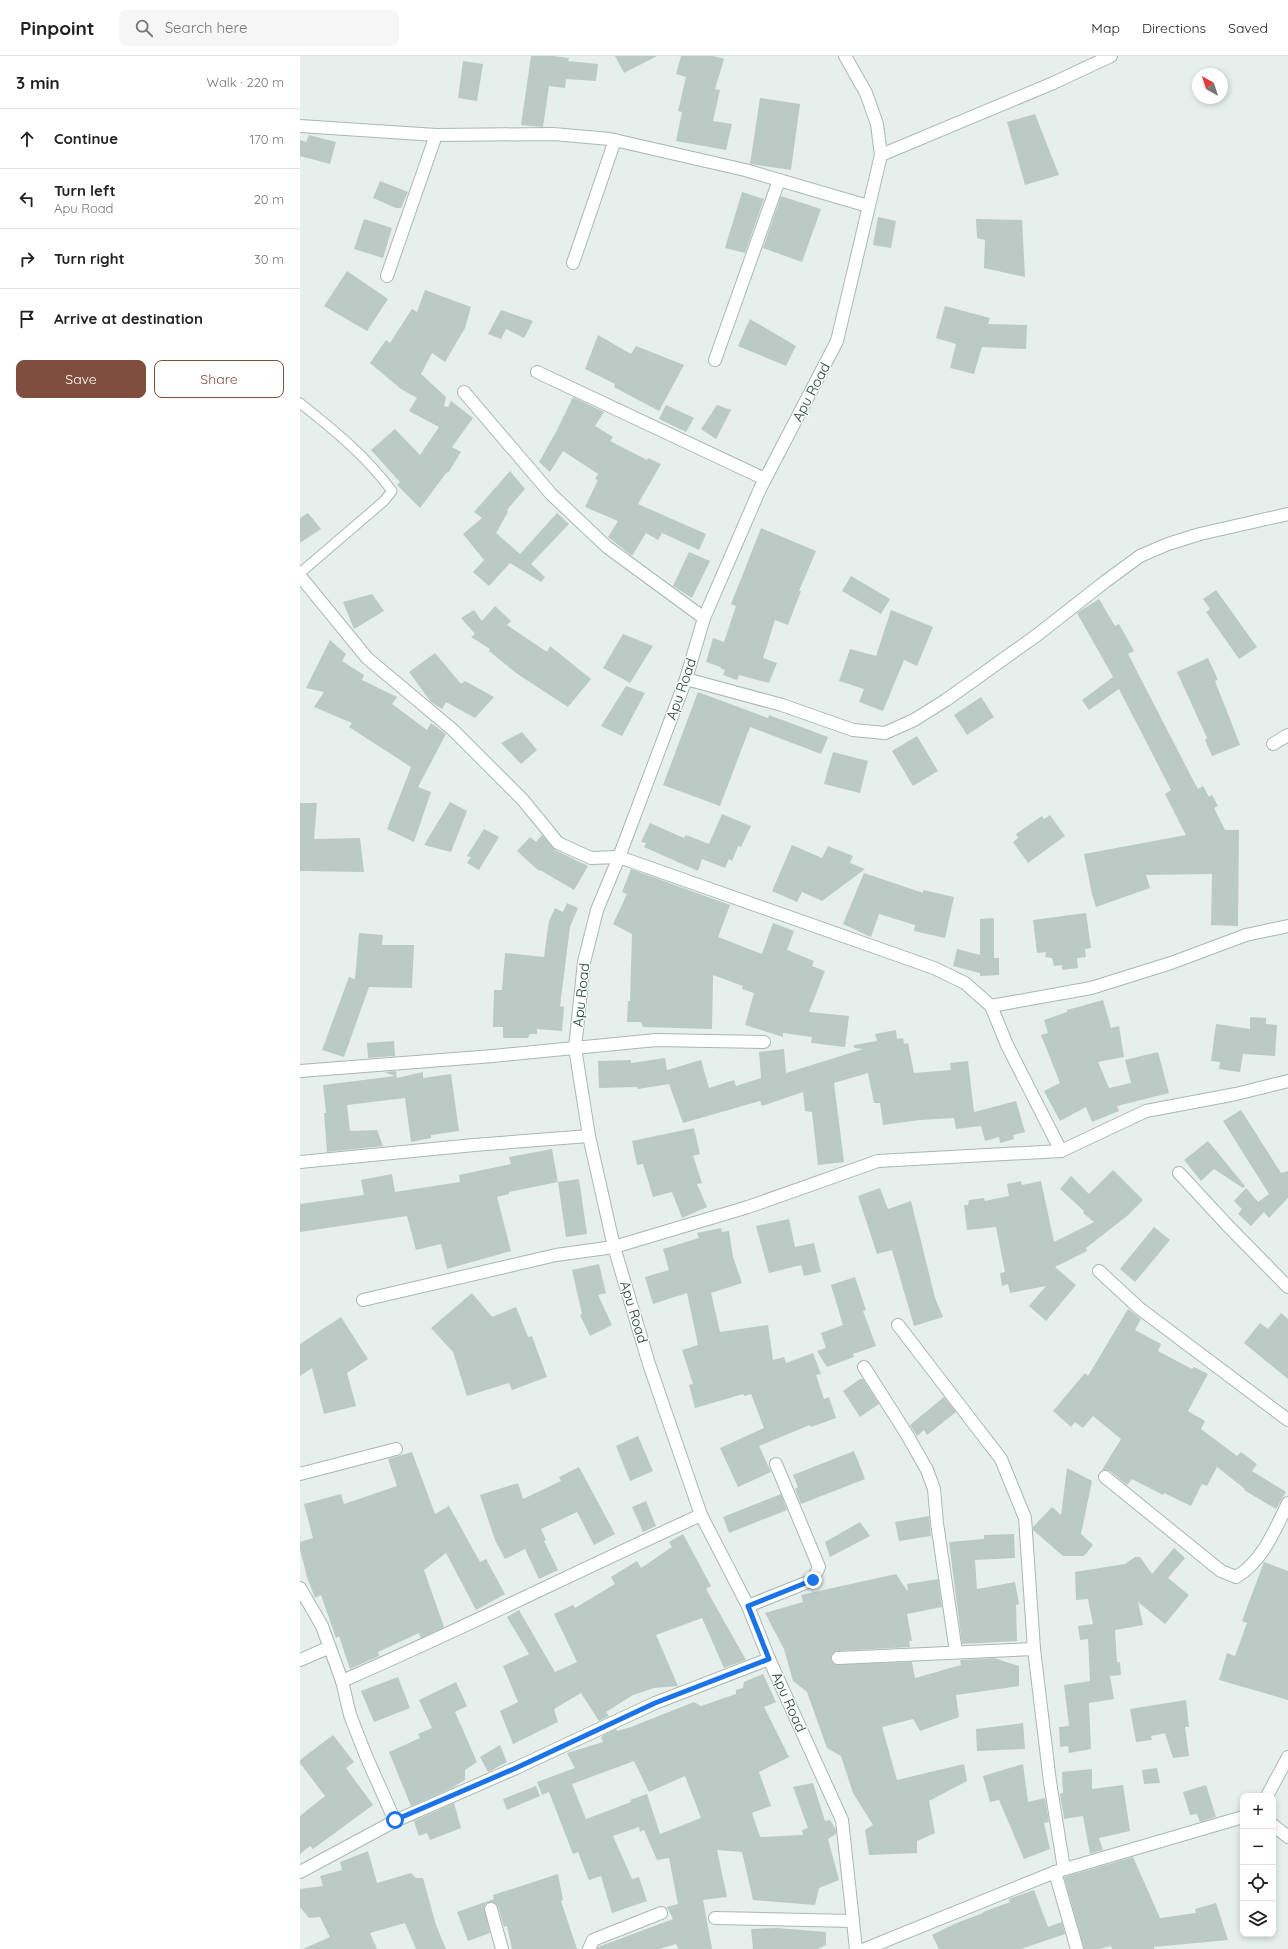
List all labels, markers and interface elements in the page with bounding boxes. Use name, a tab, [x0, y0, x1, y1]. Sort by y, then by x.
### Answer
search box	[119, 10, 399, 46]
text: Pinpoint	[20, 16, 95, 40]
icon: search	[133, 17, 155, 39]
text: Search here	[165, 18, 247, 37]
text: Map	[1091, 19, 1120, 37]
text: Directions	[1142, 19, 1206, 37]
text: Saved	[1228, 19, 1268, 37]
north arrow	[1192, 68, 1228, 104]
text: 3 min	[16, 72, 60, 93]
text: Walk · 220 m	[207, 74, 284, 90]
icon: ahead	[16, 128, 38, 150]
text: Continue	[54, 129, 118, 148]
text: 170 m	[249, 131, 284, 147]
text: Turn left	[54, 181, 116, 200]
icon: left	[16, 188, 38, 210]
text: 20 m	[254, 191, 284, 207]
text: Apu Road	[54, 200, 114, 216]
icon: right	[16, 248, 38, 270]
text: Turn right	[54, 249, 125, 268]
text: 30 m	[254, 251, 284, 267]
icon: arrive	[16, 308, 38, 330]
text: Arrive at destination	[54, 309, 203, 328]
street label: Apu Road	[788, 359, 834, 425]
button: Save	[16, 360, 146, 398]
button: Share	[154, 360, 284, 398]
street label: Apu Road	[662, 656, 700, 722]
street label: Apu Road	[569, 962, 593, 1028]
street label: Apu Road	[616, 1279, 652, 1345]
route end	[804, 1571, 822, 1589]
street label: Apu Road	[768, 1669, 810, 1735]
map controls	[1240, 1793, 1276, 1937]
button: +	[1240, 1793, 1276, 1829]
route start	[386, 1811, 404, 1829]
button: −	[1240, 1829, 1276, 1865]
button: locate	[1240, 1865, 1276, 1901]
button: layers	[1240, 1901, 1276, 1937]

